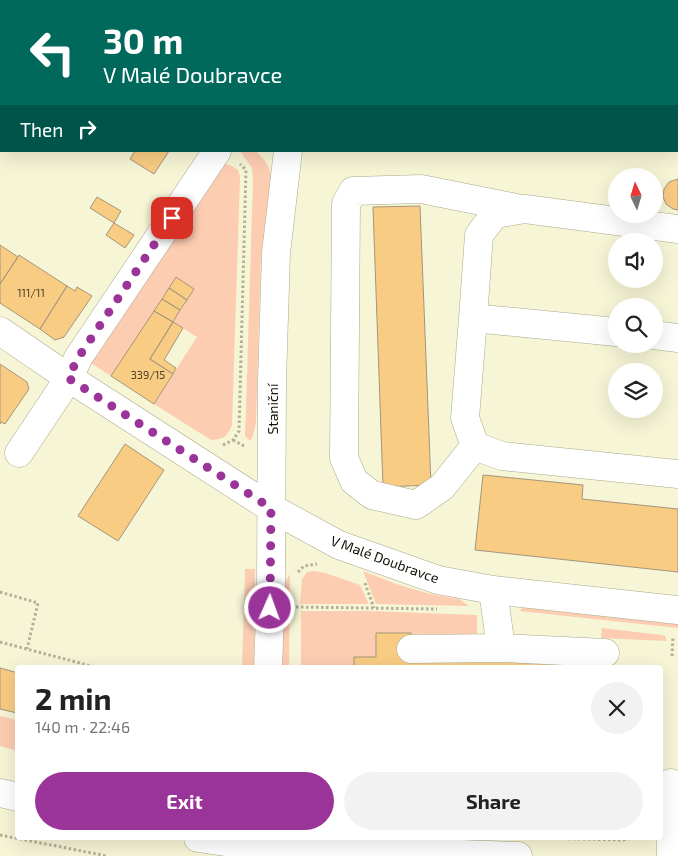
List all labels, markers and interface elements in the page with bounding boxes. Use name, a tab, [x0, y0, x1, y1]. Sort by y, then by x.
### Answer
text: 30 m	[103, 19, 183, 61]
icon: left	[20, 20, 85, 85]
text: V Malé Doubravce	[103, 61, 282, 87]
icon: right	[73, 115, 101, 143]
text: Then	[20, 118, 63, 141]
north arrow	[608, 168, 662, 222]
map controls	[608, 168, 663, 418]
pin	[151, 197, 193, 239]
icon: arrive	[158, 204, 186, 232]
button: sound	[608, 233, 663, 288]
house number: 111/11	[17, 286, 45, 299]
button: search	[608, 298, 663, 353]
button: layers	[608, 363, 663, 418]
house number: 339/15	[131, 368, 165, 381]
street label: Staniční	[264, 383, 281, 434]
street label: V Malé Doubravce	[328, 531, 442, 587]
position arrow	[243, 581, 295, 633]
text: 2 min	[35, 680, 112, 716]
button: close	[591, 682, 643, 734]
text: 140 m · 22:46	[35, 717, 130, 736]
button: Exit	[35, 772, 334, 830]
button: Share	[344, 772, 643, 830]

